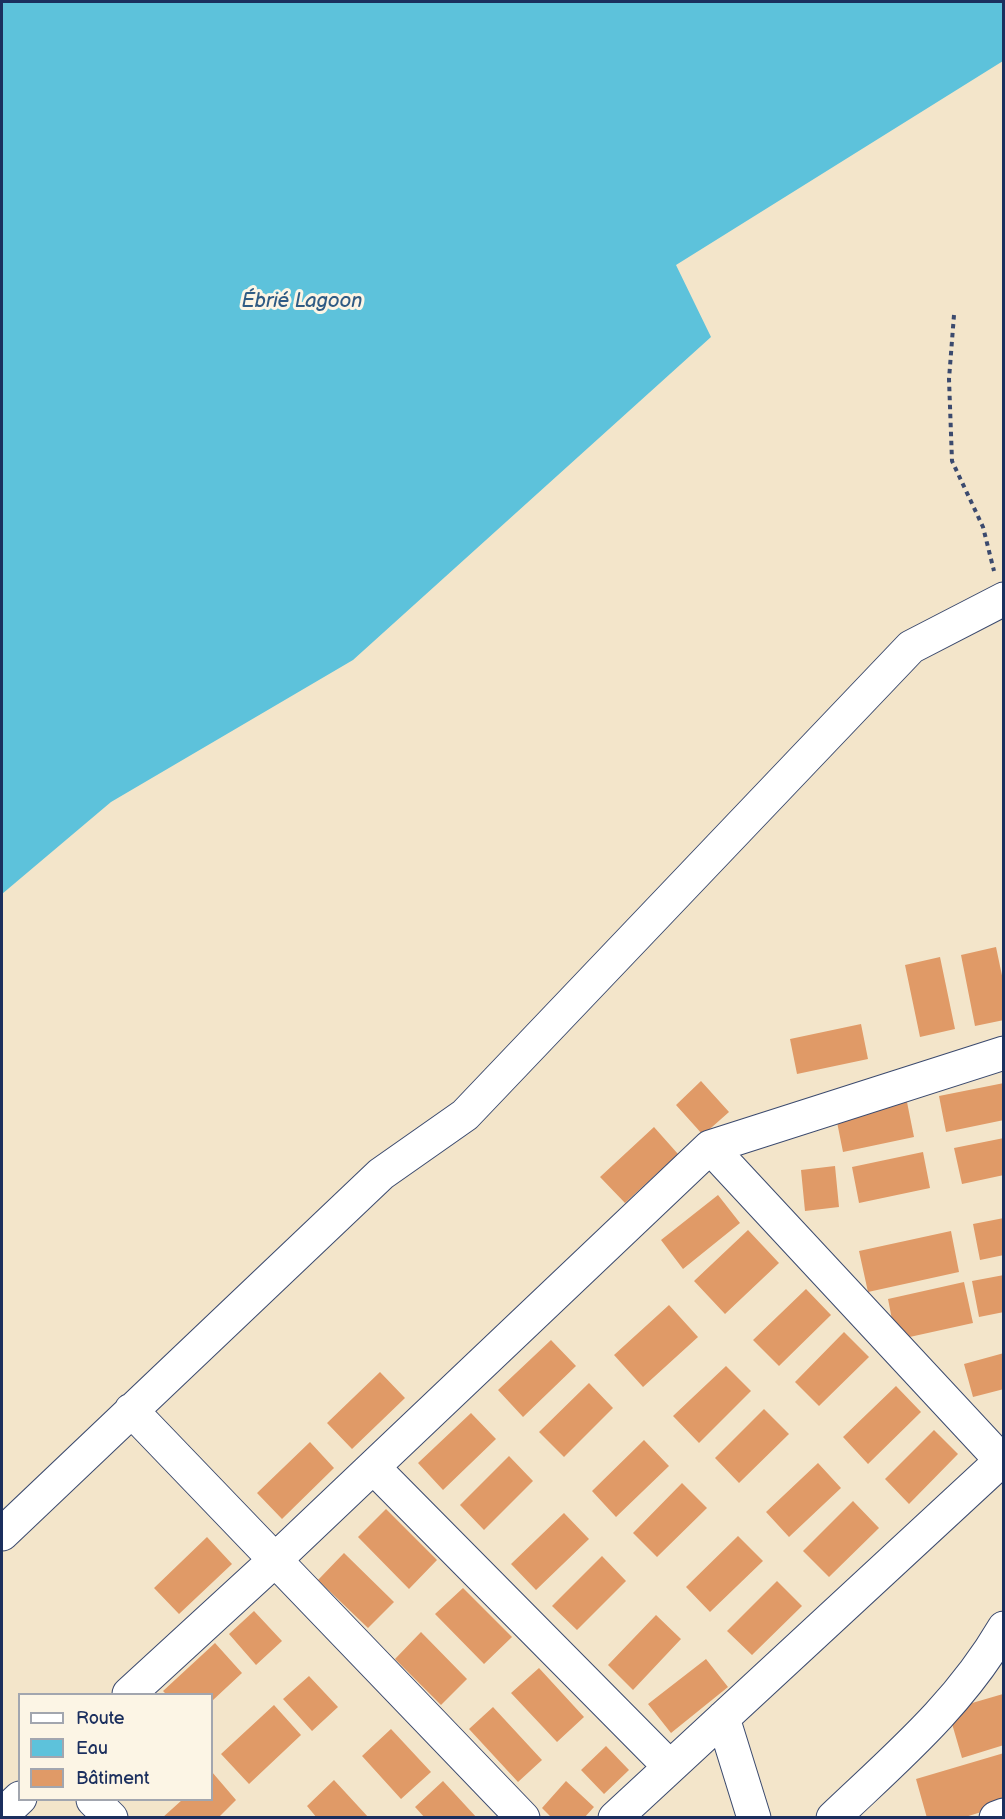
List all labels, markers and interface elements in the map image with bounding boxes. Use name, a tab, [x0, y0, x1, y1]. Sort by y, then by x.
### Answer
water label: Ébrié Lagoon	[242, 290, 362, 314]
legend	[18, 1693, 213, 1801]
text: Route	[76, 1708, 125, 1729]
text: Eau	[76, 1738, 108, 1759]
text: Bâtiment	[76, 1768, 150, 1789]

